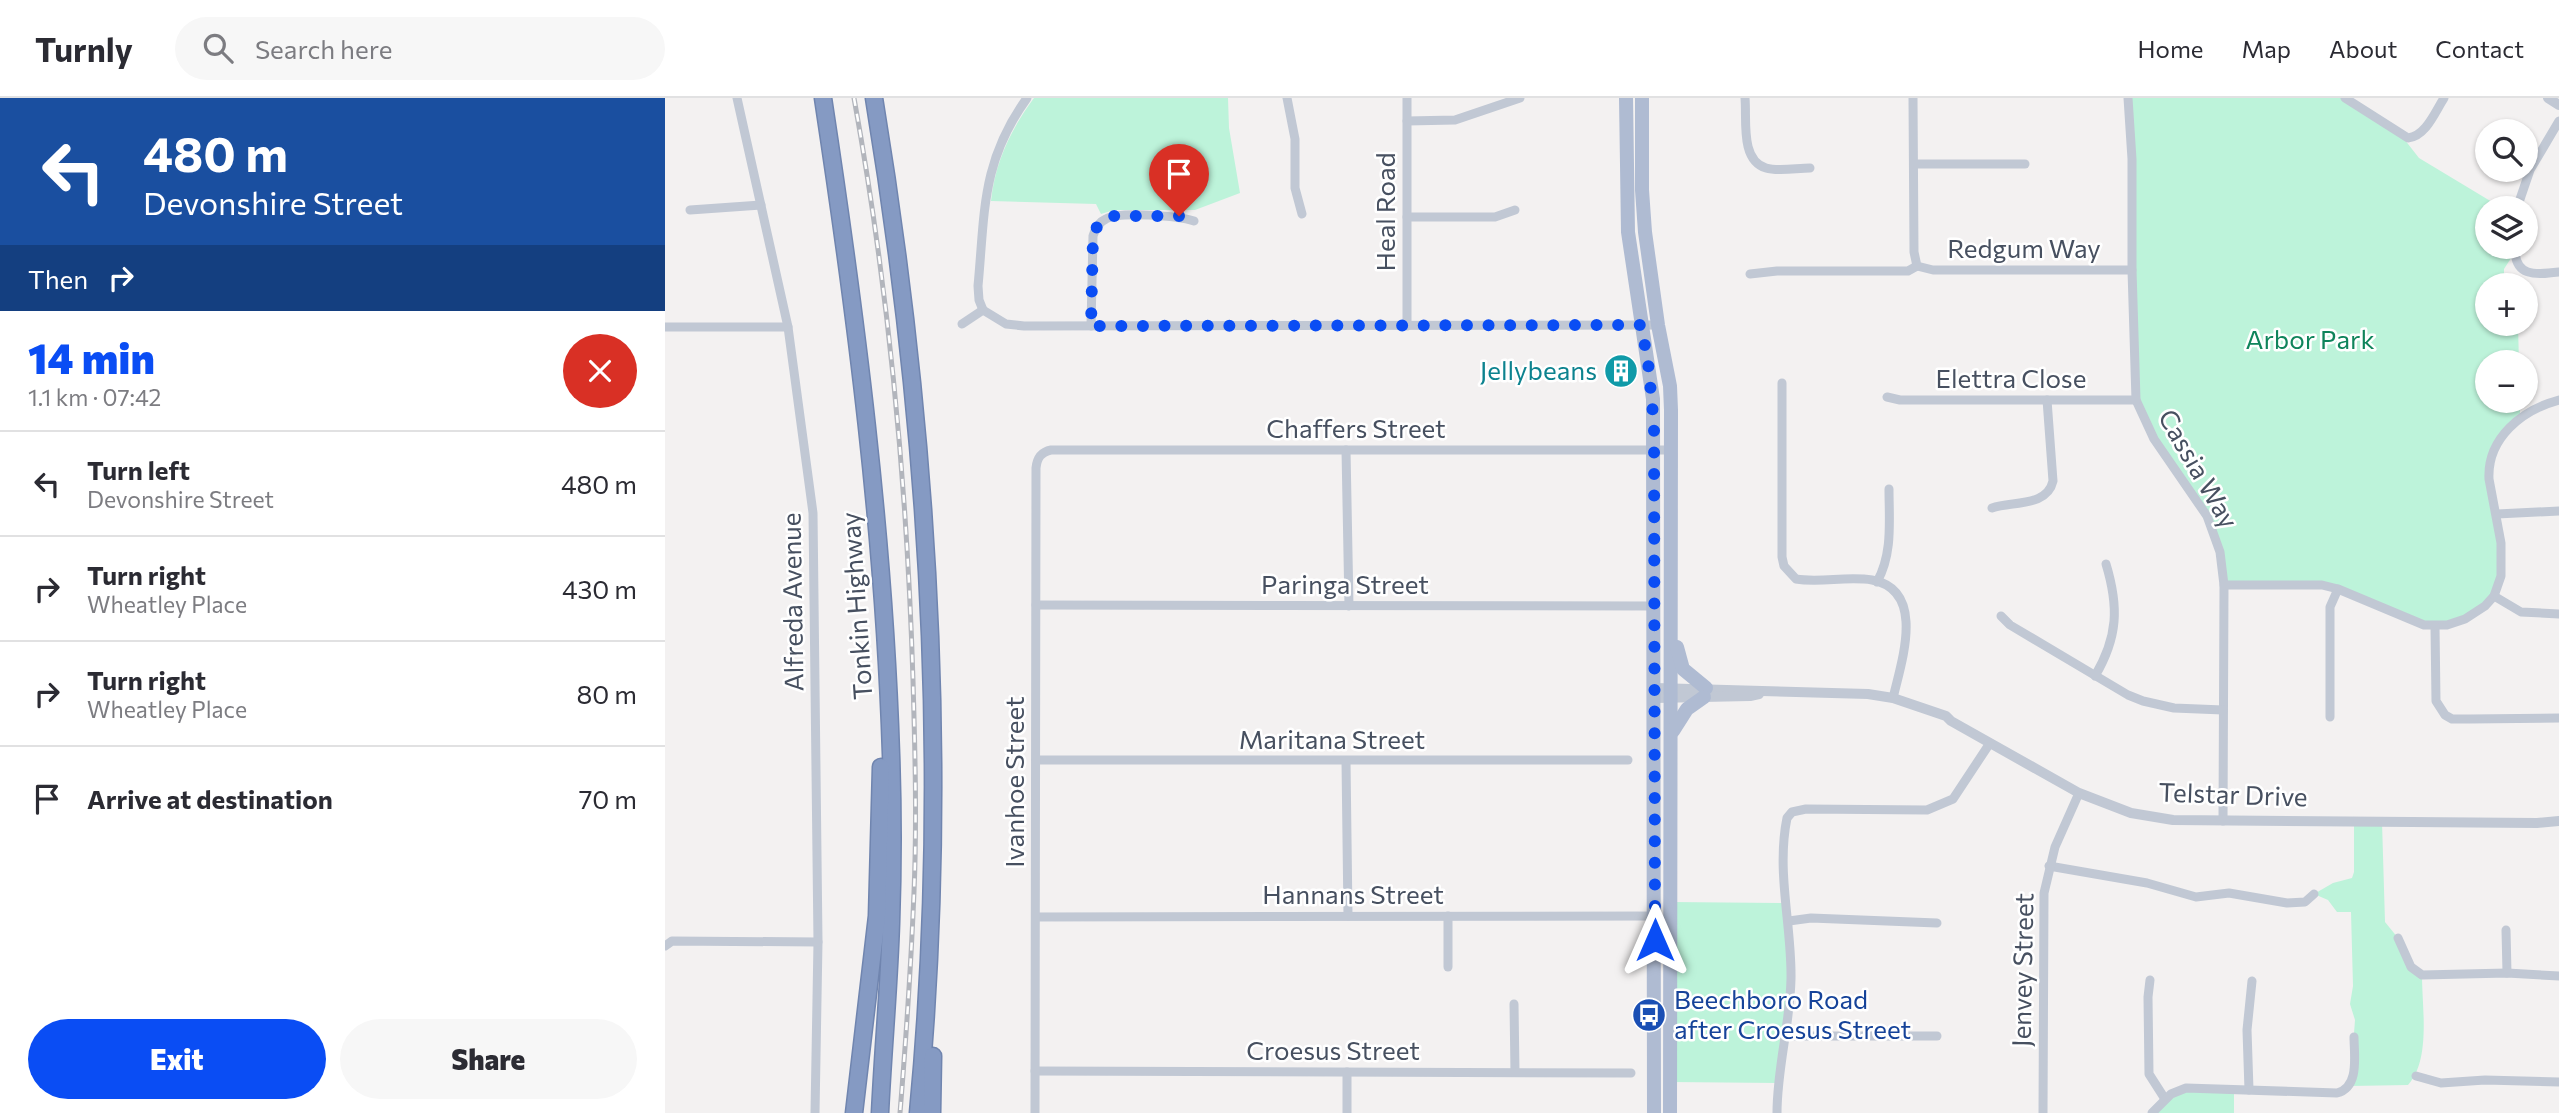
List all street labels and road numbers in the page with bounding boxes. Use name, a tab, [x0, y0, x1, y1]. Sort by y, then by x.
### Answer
street label: Heal Road	[1369, 152, 1400, 272]
street label: Redgum Way	[1947, 232, 2101, 263]
street label: Elettra Close	[1936, 362, 2086, 393]
street label: Cassia Way	[2153, 403, 2246, 533]
street label: Chaffers Street	[1266, 412, 1446, 443]
street label: Tonkin Highway	[833, 511, 878, 701]
street label: Alfreda Avenue	[774, 512, 809, 692]
street label: Paringa Street	[1261, 568, 1429, 599]
street label: Ivanhoe Street	[998, 696, 1029, 868]
street label: Maritana Street	[1239, 723, 1425, 754]
street label: Telstar Drive	[2158, 775, 2308, 812]
street label: Hannans Street	[1262, 878, 1444, 909]
street label: Jenvey Street	[2005, 893, 2038, 1047]
street label: Croesus Street	[1246, 1034, 1420, 1065]

